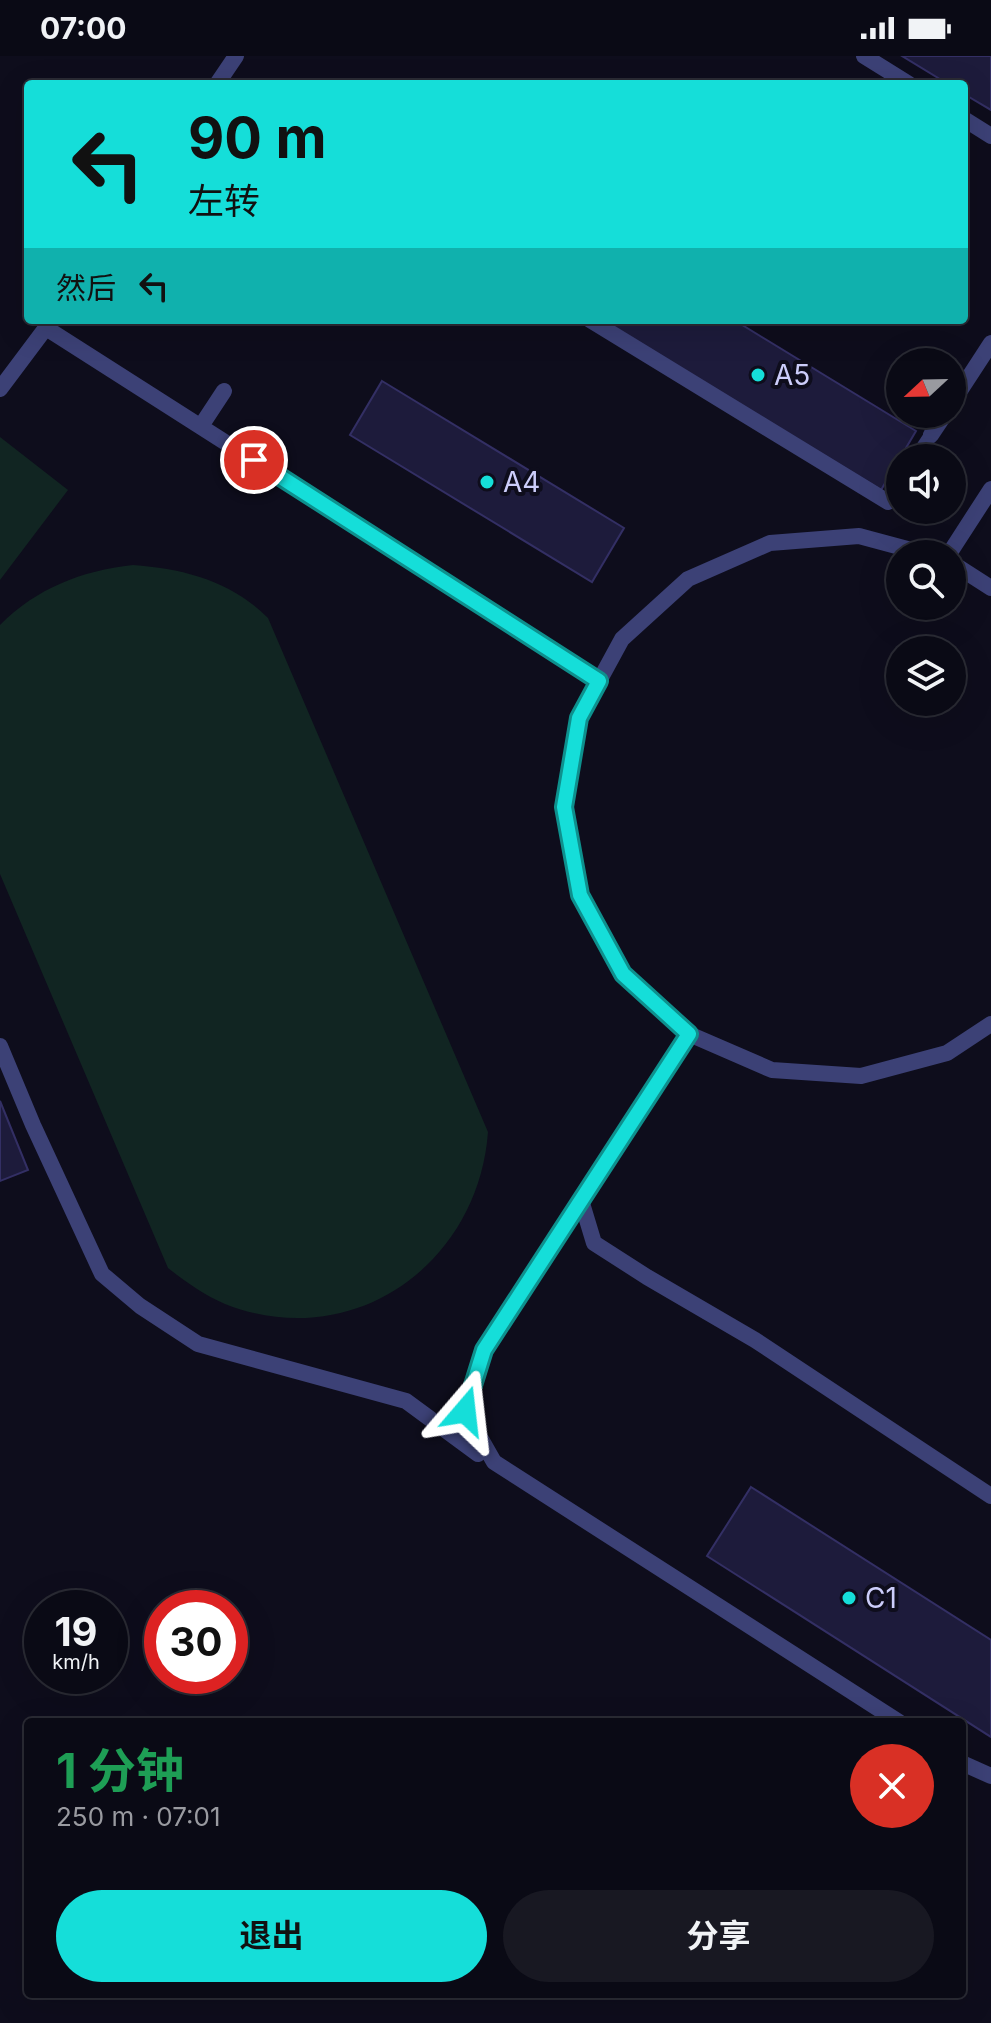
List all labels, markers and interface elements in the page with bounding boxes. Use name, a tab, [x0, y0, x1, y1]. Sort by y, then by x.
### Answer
text: 07:00	[40, 10, 127, 46]
text: 90 m	[188, 104, 327, 172]
icon: left	[56, 112, 160, 216]
text: 左转	[188, 179, 260, 223]
icon: left	[132, 264, 176, 308]
text: 然后	[56, 270, 116, 306]
north arrow	[886, 348, 966, 428]
map controls	[886, 348, 966, 716]
place label: A5	[774, 358, 810, 392]
marker: A5	[749, 366, 767, 384]
pin	[220, 426, 288, 494]
icon: arrive	[232, 438, 276, 482]
button: sound	[886, 444, 966, 524]
place label: A4	[503, 465, 540, 499]
marker: A4	[478, 473, 496, 491]
button: search	[886, 540, 966, 620]
button: layers	[886, 636, 966, 716]
position arrow	[423, 1369, 507, 1453]
place label: C1	[865, 1581, 897, 1615]
marker: C1	[840, 1589, 858, 1607]
speed limit sign: 30	[144, 1590, 248, 1694]
text: 19	[54, 1607, 98, 1656]
text: km/h	[52, 1650, 100, 1674]
text: 1 分钟	[56, 1741, 184, 1800]
button: close	[850, 1744, 934, 1828]
text: 250 m · 07:01	[56, 1801, 220, 1832]
button: 退出	[56, 1890, 487, 1982]
button: 分享	[503, 1890, 934, 1982]

